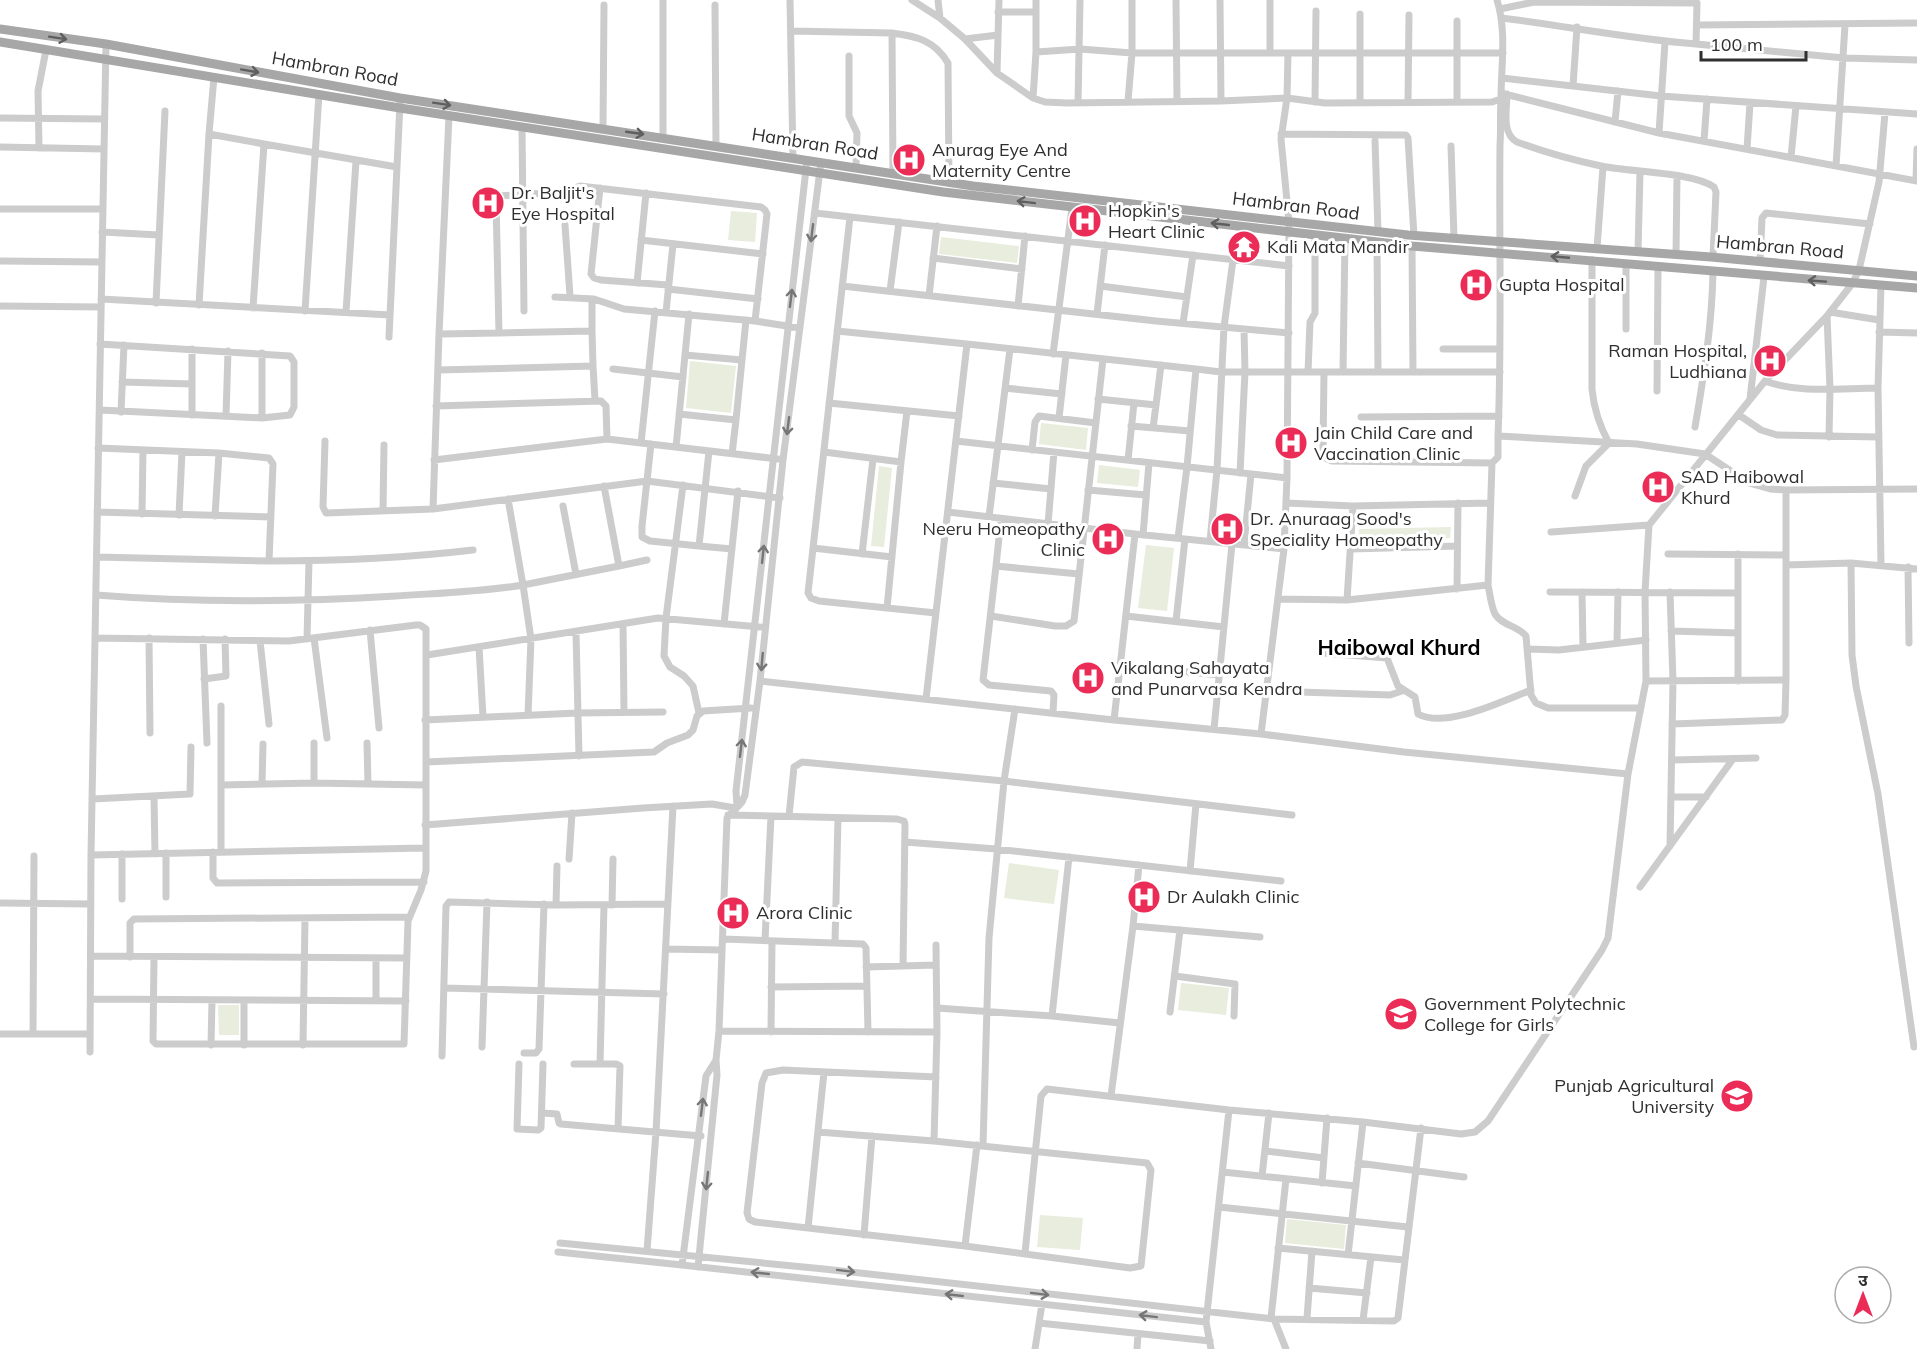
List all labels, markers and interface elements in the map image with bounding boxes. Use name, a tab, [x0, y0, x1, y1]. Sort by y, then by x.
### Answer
scale bar	[1701, 24, 1806, 62]
one-way arrow	[47, 32, 67, 43]
text: 100 m	[1710, 33, 1763, 56]
street label: Hambran Road	[270, 46, 400, 91]
one-way arrow	[240, 66, 259, 77]
one-way arrow	[432, 99, 451, 110]
street label: Hambran Road	[750, 122, 880, 165]
one-way arrow	[624, 128, 644, 139]
place label: Anurag Eye And Maternity Centre	[932, 138, 1071, 182]
hospital icon: Anurag Eye And Maternity Centre	[891, 142, 927, 178]
place label: Dr. Baljit's Eye Hospital	[511, 181, 615, 225]
hospital icon: Dr. Baljit's Eye Hospital	[470, 185, 506, 221]
street label: Hambran Road	[1231, 186, 1361, 225]
one-way arrow	[1016, 197, 1036, 208]
place label: Hopkin's Heart Clinic	[1108, 199, 1205, 243]
hospital icon: Hopkin's Heart Clinic	[1067, 203, 1103, 239]
one-way arrow	[1210, 218, 1230, 229]
one-way arrow	[807, 222, 818, 242]
temple icon: Kali Mata Mandir	[1226, 229, 1262, 265]
street label: Hambran Road	[1715, 229, 1845, 264]
place label: Kali Mata Mandir	[1267, 235, 1409, 258]
one-way arrow	[1550, 251, 1570, 262]
hospital icon: Gupta Hospital	[1458, 267, 1494, 303]
place label: Gupta Hospital	[1499, 273, 1625, 296]
one-way arrow	[1807, 275, 1827, 286]
one-way arrow	[786, 288, 797, 308]
place label: Raman Hospital, Ludhiana	[1608, 339, 1747, 383]
hospital icon: Raman Hospital, Ludhiana	[1752, 343, 1788, 379]
one-way arrow	[782, 416, 793, 435]
place label: Jain Child Care and Vaccination Clinic	[1314, 421, 1473, 465]
hospital icon: Jain Child Care and Vaccination Clinic	[1273, 425, 1309, 461]
place label: SAD Haibowal Khurd	[1681, 465, 1804, 509]
hospital icon: SAD Haibowal Khurd	[1640, 469, 1676, 505]
place label: Dr. Anuraag Sood's Speciality Homeopathy	[1250, 507, 1443, 551]
hospital icon: Dr. Anuraag Sood's Speciality Homeopathy	[1209, 511, 1245, 547]
place label: Neeru Homeopathy Clinic	[922, 517, 1085, 561]
hospital icon: Neeru Homeopathy Clinic	[1090, 521, 1126, 557]
one-way arrow	[758, 545, 769, 565]
district label: Haibowal Khurd	[1318, 634, 1480, 660]
one-way arrow	[756, 651, 767, 671]
place label: Vikalang Sahayata and Punarvasa Kendra	[1111, 656, 1302, 700]
hospital icon: Vikalang Sahayata and Punarvasa Kendra	[1070, 660, 1106, 696]
one-way arrow	[736, 739, 747, 759]
hospital icon: Dr Aulakh Clinic	[1126, 879, 1162, 915]
place label: Dr Aulakh Clinic	[1167, 885, 1300, 908]
hospital icon: Arora Clinic	[715, 895, 751, 931]
place label: Arora Clinic	[756, 901, 853, 924]
place label: Government Polytechnic College for Girls	[1424, 992, 1626, 1036]
school or university icon: Government Polytechnic College for Girls	[1383, 996, 1419, 1032]
place label: Punjab Agricultural University	[1554, 1074, 1714, 1118]
school or university icon: Punjab Agricultural University	[1719, 1078, 1755, 1114]
one-way arrow	[697, 1098, 708, 1118]
one-way arrow	[701, 1171, 712, 1191]
north arrow	[1833, 1265, 1893, 1325]
one-way arrow	[836, 1266, 855, 1277]
one-way arrow	[750, 1267, 770, 1278]
text: उ	[1858, 1270, 1868, 1290]
one-way arrow	[1029, 1288, 1049, 1299]
one-way arrow	[944, 1289, 964, 1300]
one-way arrow	[1138, 1310, 1158, 1321]

